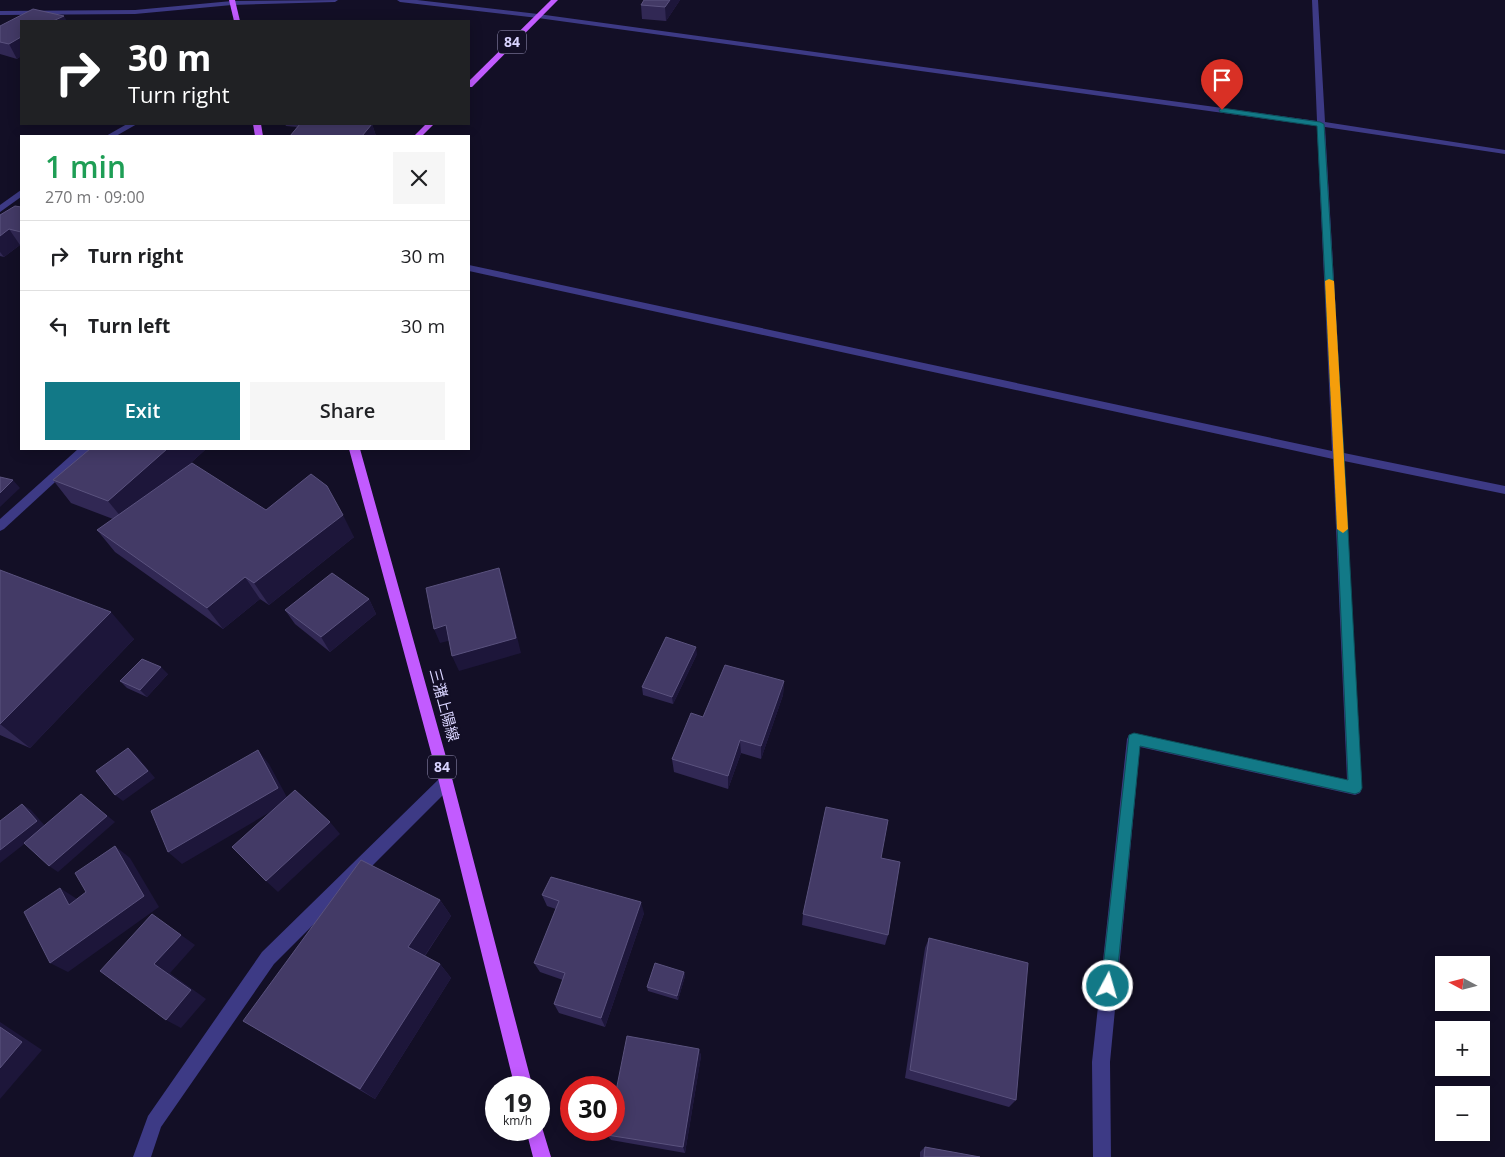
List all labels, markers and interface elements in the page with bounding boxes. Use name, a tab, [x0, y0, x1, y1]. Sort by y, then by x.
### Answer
road number: 84	[498, 31, 526, 54]
text: 30 m	[128, 34, 211, 81]
icon: right	[45, 40, 110, 105]
pin	[1201, 59, 1243, 110]
icon: arrive	[1208, 66, 1236, 94]
text: Turn right	[128, 79, 230, 109]
text: 1 min	[45, 146, 126, 187]
button: close	[393, 152, 445, 204]
text: 270 m · 09:00	[45, 186, 145, 208]
icon: right	[45, 242, 73, 270]
text: Turn right	[88, 243, 183, 269]
text: 30 m	[401, 243, 445, 269]
icon: left	[45, 312, 73, 340]
text: Turn left	[88, 313, 170, 339]
text: 30 m	[401, 313, 445, 339]
button: Exit	[45, 382, 240, 440]
button: Share	[250, 382, 445, 440]
street label: 三潴上陽線	[426, 666, 464, 744]
road number: 84	[428, 756, 456, 779]
north arrow	[1435, 956, 1490, 1011]
map controls	[1435, 956, 1490, 1141]
position arrow	[1081, 959, 1133, 1011]
button: +	[1435, 1021, 1490, 1076]
speed limit sign: 30	[560, 1076, 625, 1141]
text: 19	[503, 1085, 532, 1119]
button: −	[1435, 1086, 1490, 1141]
text: km/h	[503, 1112, 532, 1129]

